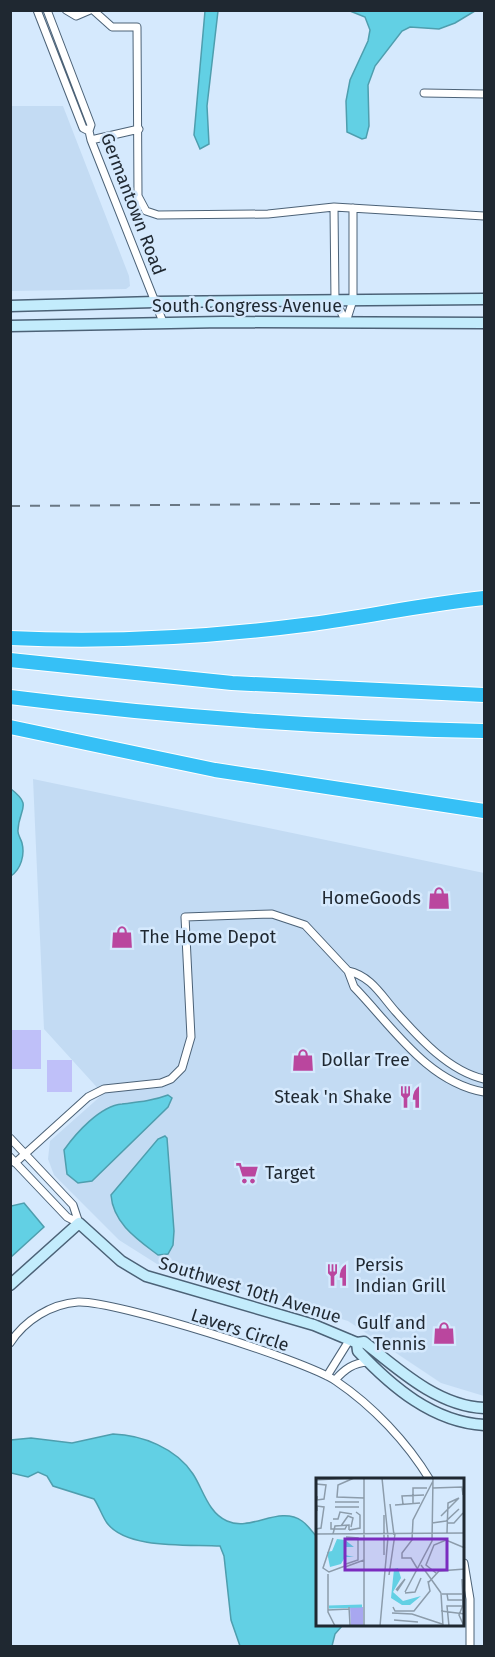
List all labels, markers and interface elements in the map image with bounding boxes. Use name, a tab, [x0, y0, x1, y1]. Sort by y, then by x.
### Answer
street label: Germantown Road	[96, 130, 170, 278]
street label: South Congress Avenue	[152, 295, 342, 317]
shop icon: HomeGoods	[426, 885, 452, 911]
place label: HomeGoods	[321, 887, 421, 909]
shop icon: The Home Depot	[109, 924, 135, 950]
place label: The Home Depot	[140, 926, 277, 948]
shop icon: Dollar Tree	[290, 1047, 316, 1073]
place label: Dollar Tree	[321, 1049, 410, 1071]
restaurant icon: Steak 'n Shake	[397, 1084, 423, 1110]
place label: Steak 'n Shake	[274, 1086, 392, 1108]
supermarket icon: Target	[234, 1160, 260, 1186]
place label: Target	[265, 1162, 316, 1184]
street label: Southwest 10th Avenue	[156, 1252, 344, 1328]
place label: Persis Indian Grill	[355, 1254, 446, 1297]
restaurant icon: Persis Indian Grill	[324, 1262, 350, 1288]
street label: Lavers Circle	[188, 1304, 292, 1356]
place label: Gulf and Tennis	[357, 1312, 426, 1355]
shop icon: Gulf and Tennis	[431, 1320, 457, 1346]
inset map	[316, 1478, 465, 1627]

